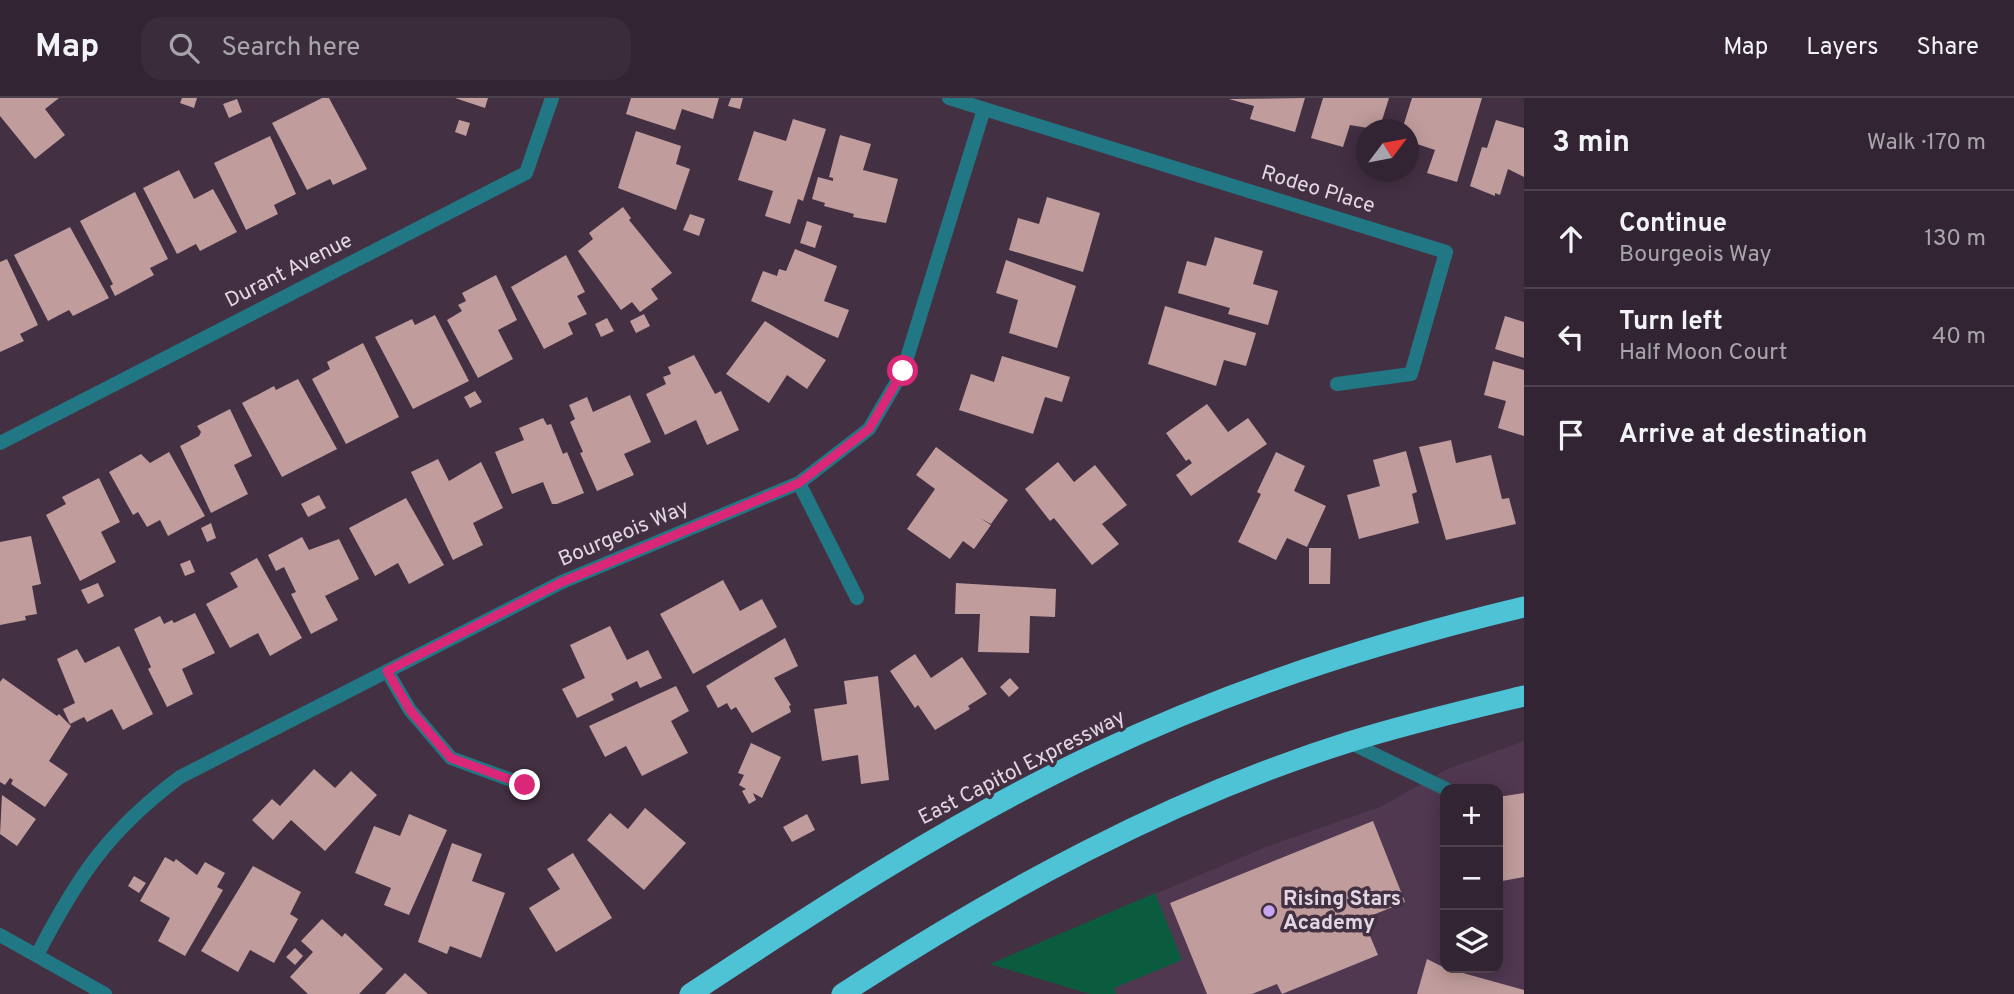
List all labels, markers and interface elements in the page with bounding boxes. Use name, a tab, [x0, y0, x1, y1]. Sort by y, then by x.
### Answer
search box	[141, 17, 631, 80]
text: Map	[35, 27, 99, 69]
icon: search	[165, 29, 203, 67]
text: Search here	[221, 32, 360, 65]
text: Map	[1723, 33, 1768, 63]
text: Layers	[1806, 33, 1878, 63]
text: Share	[1916, 33, 1979, 63]
north arrow	[1356, 119, 1419, 182]
text: 3 min	[1552, 125, 1630, 162]
text: Walk · 170 m	[1867, 129, 1986, 158]
street label: Rodeo Place	[1258, 160, 1378, 220]
text: Continue	[1619, 208, 1727, 241]
icon: ahead	[1552, 220, 1590, 258]
text: 130 m	[1924, 225, 1986, 254]
street label: Durant Avenue	[221, 227, 357, 315]
text: Bourgeois Way	[1619, 241, 1772, 270]
text: Turn left	[1619, 306, 1723, 339]
icon: left	[1552, 318, 1590, 356]
text: 40 m	[1932, 323, 1986, 352]
text: Half Moon Court	[1619, 339, 1787, 368]
route start	[887, 355, 918, 386]
icon: arrive	[1552, 416, 1590, 454]
text: Arrive at destination	[1619, 419, 1867, 452]
street label: Bourgeois Way	[555, 494, 693, 574]
street label: East Capitol Expressway	[914, 704, 1130, 832]
route end	[509, 769, 540, 800]
map controls	[1440, 784, 1503, 973]
button: +	[1440, 784, 1503, 847]
button: −	[1440, 847, 1503, 910]
place label: Rising Stars Academy	[1283, 886, 1401, 937]
marker: Rising Stars Academy	[1261, 903, 1277, 919]
button: layers	[1440, 910, 1503, 973]

